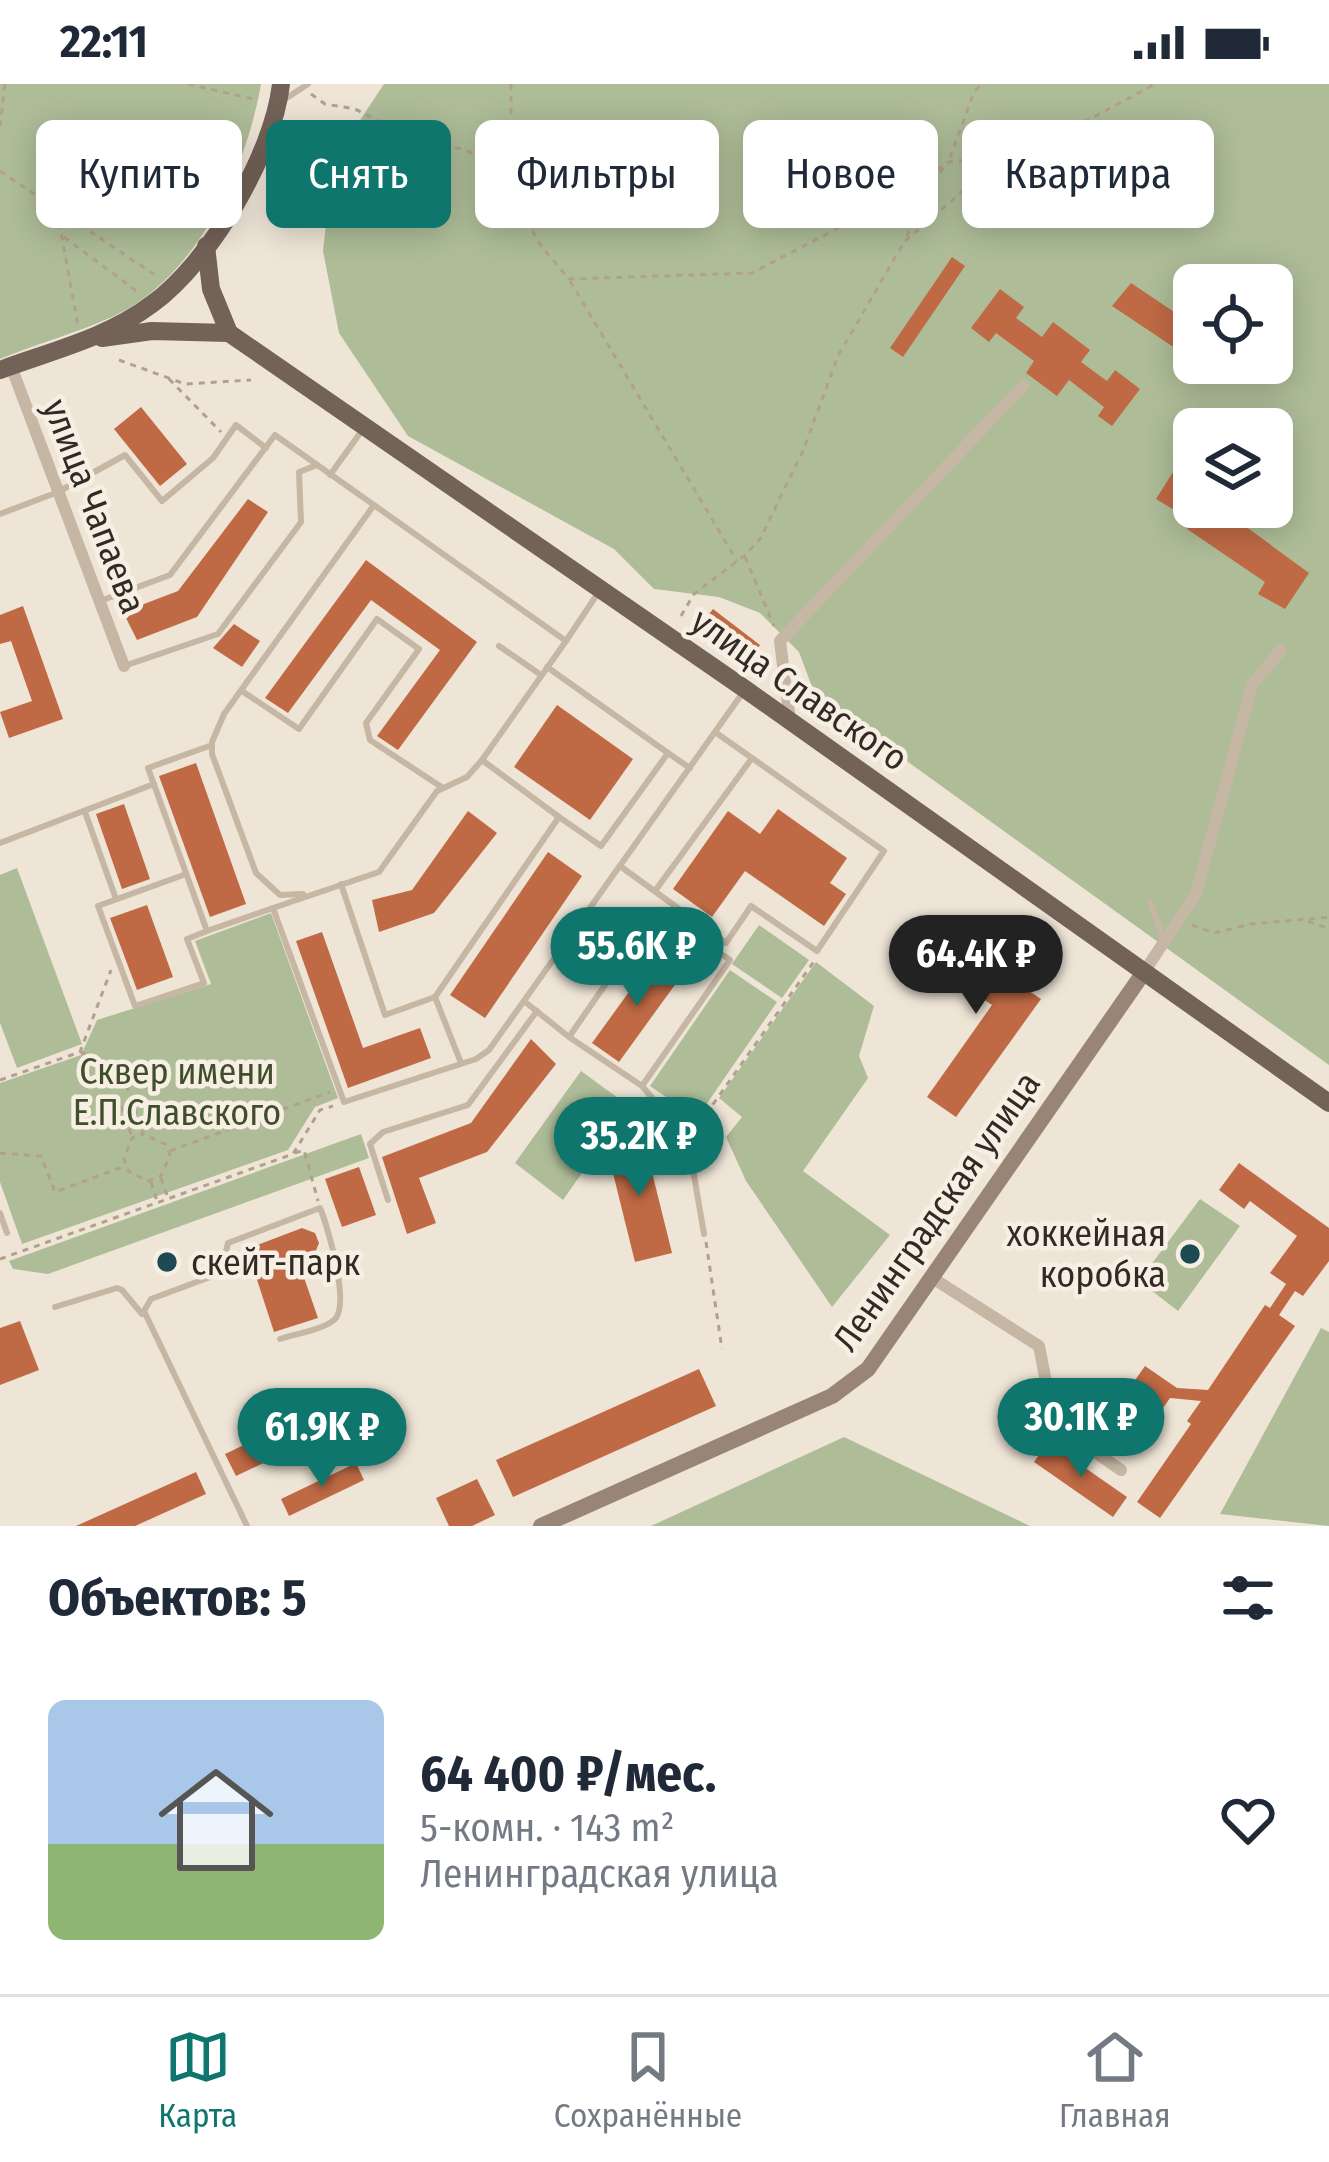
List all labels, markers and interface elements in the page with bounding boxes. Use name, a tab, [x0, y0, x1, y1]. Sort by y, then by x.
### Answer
text: 22:11	[60, 15, 148, 69]
chip: Купить	[36, 120, 242, 228]
chip: Снять	[266, 120, 451, 228]
chip: Фильтры	[475, 120, 719, 228]
chip: Новое	[743, 120, 938, 228]
chip: Квартира	[962, 120, 1214, 228]
map controls	[1173, 264, 1293, 528]
button: locate	[1173, 264, 1293, 384]
street label: улица Чапаева	[33, 393, 155, 620]
button: layers	[1173, 408, 1293, 528]
street label: улица Славского	[683, 599, 916, 781]
pin: 55.6K ₽	[526, 907, 748, 1009]
pin: 64.4K ₽	[865, 915, 1087, 1017]
text: 55.6K ₽	[578, 923, 696, 969]
text: 64.4K ₽	[916, 931, 1036, 977]
park label: Сквер имени Е.П.Славского	[73, 1050, 281, 1135]
street label: Ленинградская улица	[824, 1063, 1050, 1360]
pin: 35.2K ₽	[528, 1097, 750, 1199]
text: 35.2K ₽	[581, 1113, 697, 1159]
place label: хоккейная коробка	[1006, 1212, 1166, 1297]
place label: скейт-парк	[191, 1241, 360, 1285]
marker: хоккейная коробка	[1177, 1241, 1203, 1267]
marker: скейт-парк	[154, 1249, 180, 1275]
pin: 30.1K ₽	[970, 1378, 1192, 1480]
pin: 61.9K ₽	[211, 1388, 433, 1490]
text: 30.1K ₽	[1024, 1394, 1138, 1440]
text: 61.9K ₽	[264, 1404, 380, 1450]
icon: filters	[1215, 1565, 1281, 1631]
text: Объектов: 5	[48, 1567, 307, 1629]
text: 64 400 ₽/мес.	[420, 1743, 717, 1805]
icon: home	[144, 1748, 288, 1892]
icon: heart	[1215, 1787, 1281, 1853]
text: 5-комн. · 143 m²	[420, 1805, 674, 1851]
text: Ленинградская улица	[420, 1851, 779, 1897]
tab: Карта	[158, 2024, 237, 2136]
tab: Сохранённые	[554, 2024, 742, 2136]
tab: Главная	[1059, 2024, 1171, 2136]

